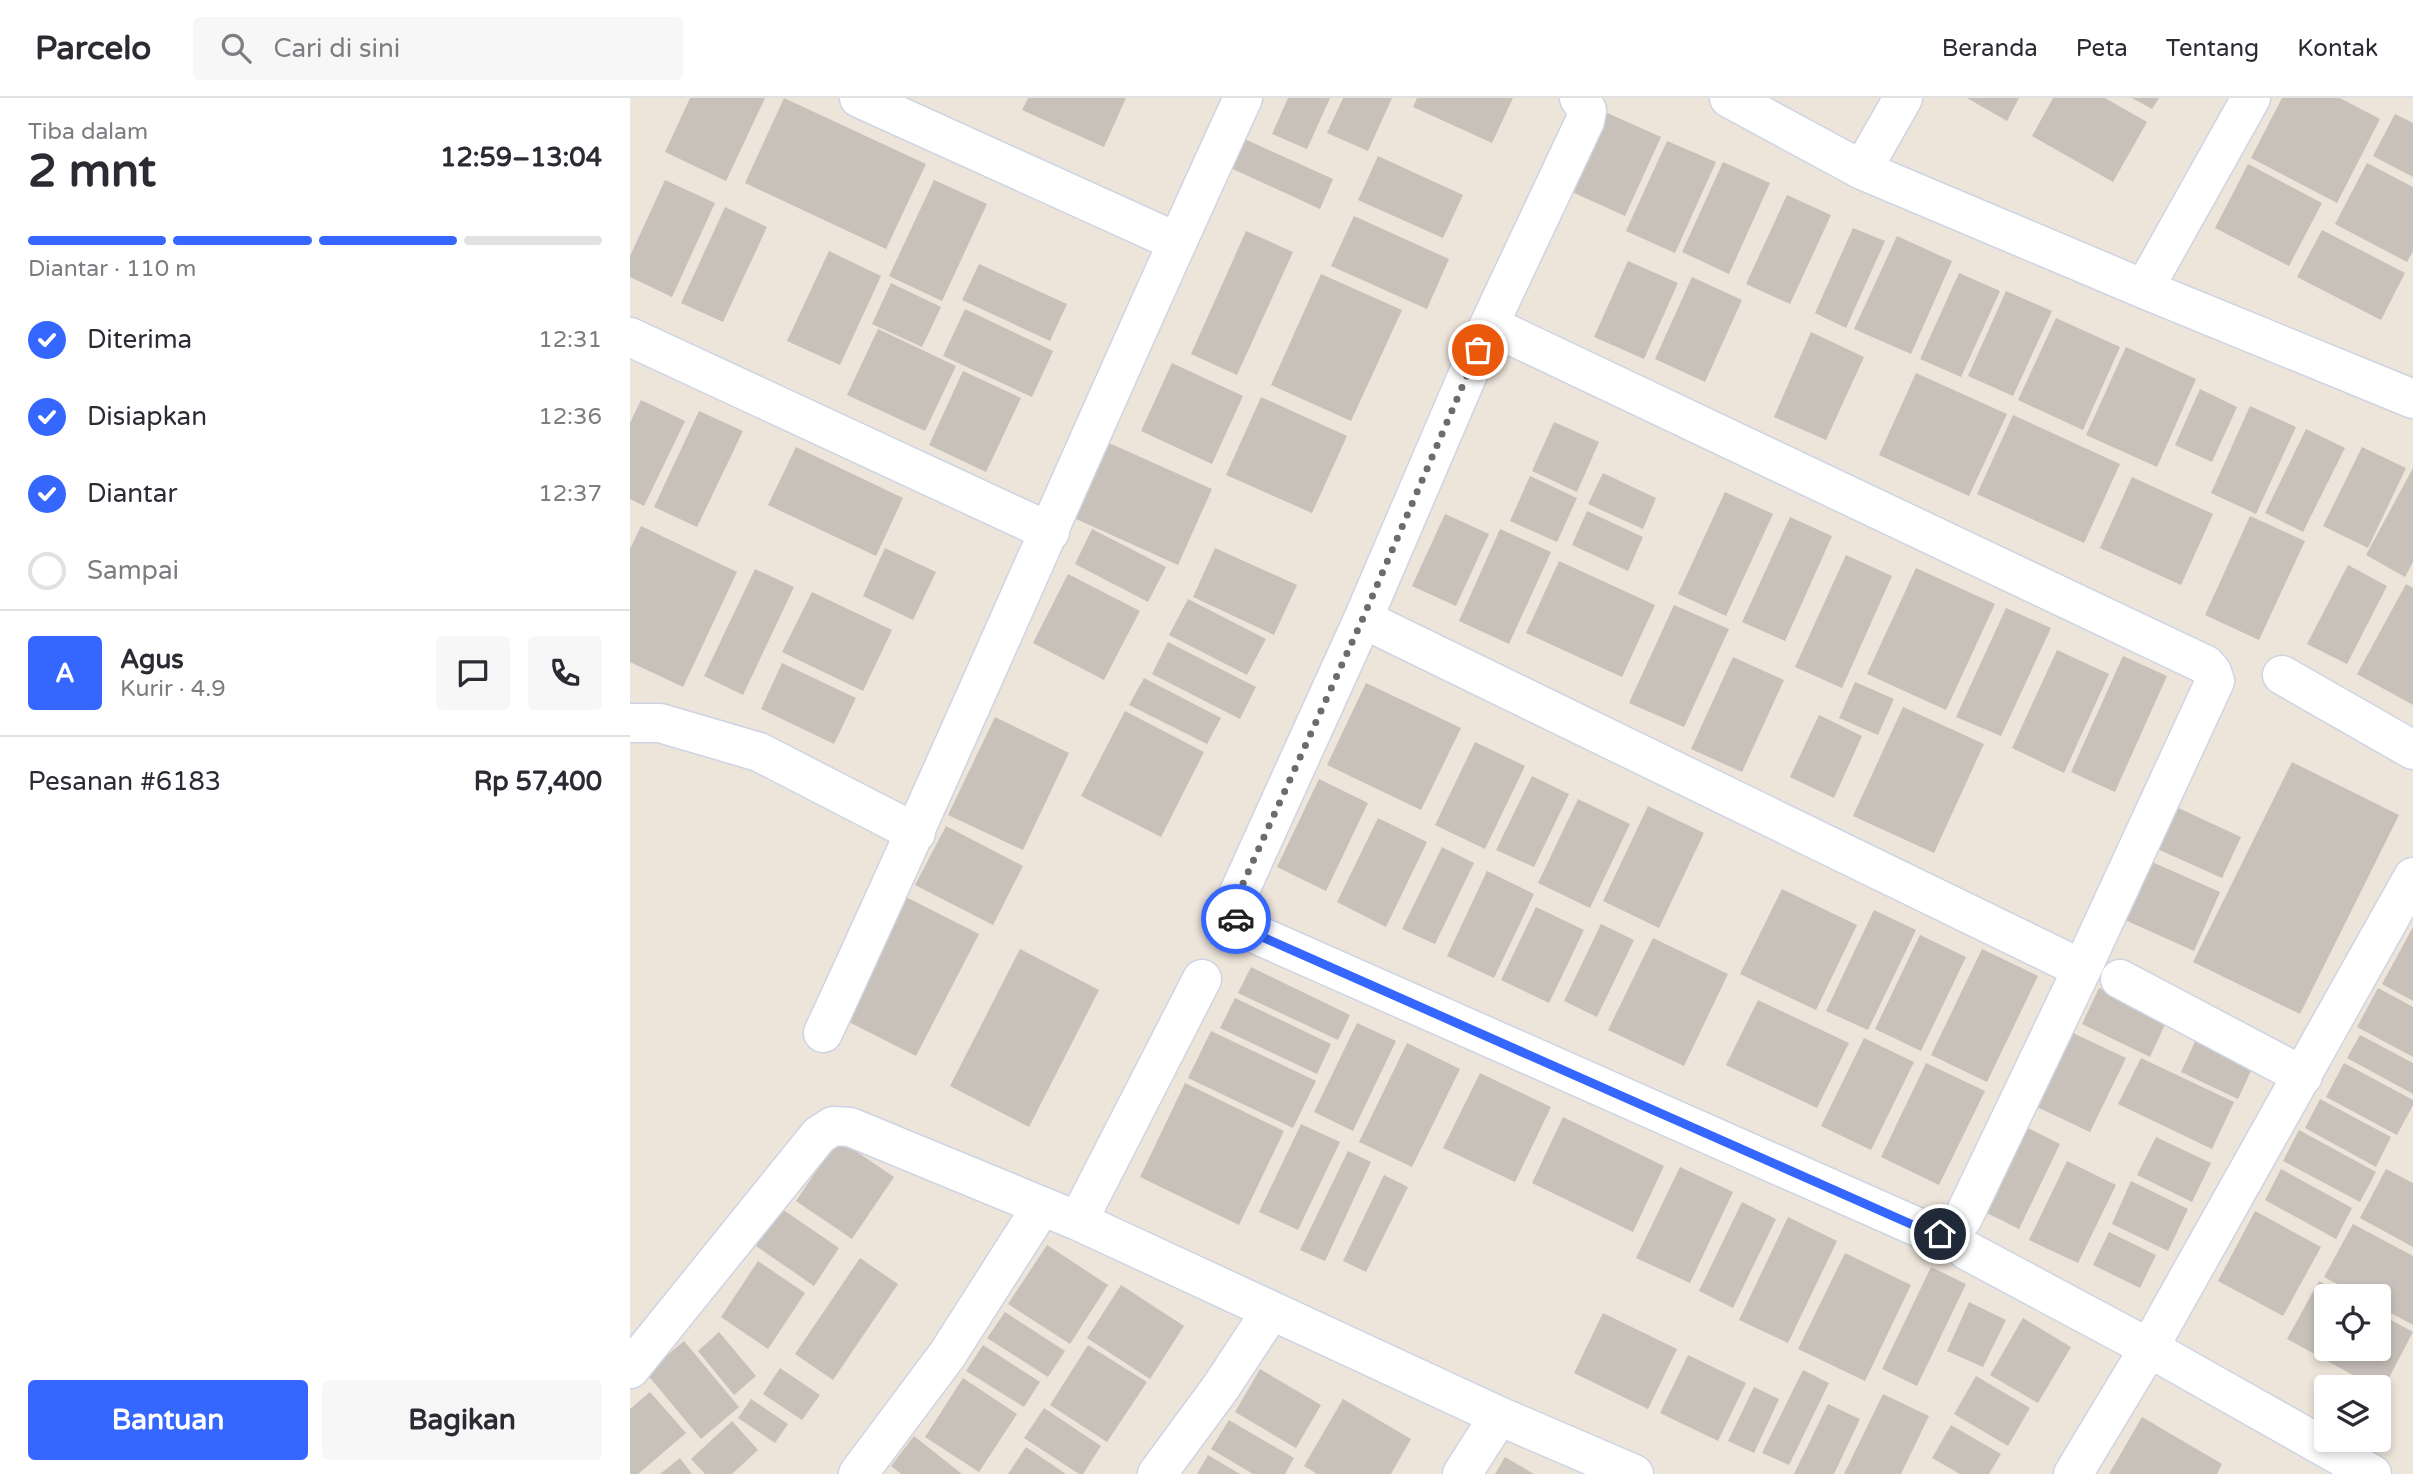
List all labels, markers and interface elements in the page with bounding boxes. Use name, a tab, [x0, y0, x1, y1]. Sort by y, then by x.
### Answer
search box	[193, 17, 683, 80]
text: Parcelo	[35, 29, 151, 68]
icon: search	[217, 29, 255, 67]
text: Cari di sini	[273, 33, 400, 64]
text: Beranda	[1942, 34, 2038, 63]
text: Peta	[2076, 34, 2128, 63]
text: Tentang	[2166, 34, 2259, 63]
text: Kontak	[2297, 34, 2378, 63]
text: Tiba dalam	[28, 118, 148, 146]
text: 12:59–13:04	[440, 142, 602, 173]
text: 2 mnt	[28, 144, 156, 199]
text: Diantar · 110 m	[28, 255, 196, 283]
pin	[1448, 320, 1508, 380]
icon: check	[28, 321, 66, 359]
text: Diterima	[87, 324, 192, 355]
text: 12:31	[538, 326, 602, 354]
icon: bag	[1459, 331, 1497, 369]
icon: check	[28, 398, 66, 436]
text: Disiapkan	[87, 401, 207, 432]
text: 12:36	[538, 403, 602, 431]
icon: check	[28, 475, 66, 513]
text: Diantar	[87, 478, 177, 509]
text: 12:37	[538, 480, 602, 508]
text: Sampai	[87, 555, 179, 586]
button: chat	[436, 636, 510, 710]
button: phone	[528, 636, 602, 710]
text: Agus	[120, 644, 184, 675]
text: A	[55, 658, 75, 689]
text: Kurir · 4.9	[120, 675, 226, 703]
text: Pesanan #6183	[28, 766, 221, 797]
text: Rp 57,400	[474, 766, 602, 797]
courier	[1201, 884, 1271, 954]
icon: car	[1217, 900, 1255, 938]
pin	[1910, 1204, 1970, 1264]
icon: home	[1921, 1215, 1959, 1253]
map controls	[2314, 1284, 2391, 1452]
button: locate	[2314, 1284, 2391, 1361]
button: layers	[2314, 1375, 2391, 1452]
button: Bantuan	[28, 1380, 308, 1460]
button: Bagikan	[322, 1380, 602, 1460]

